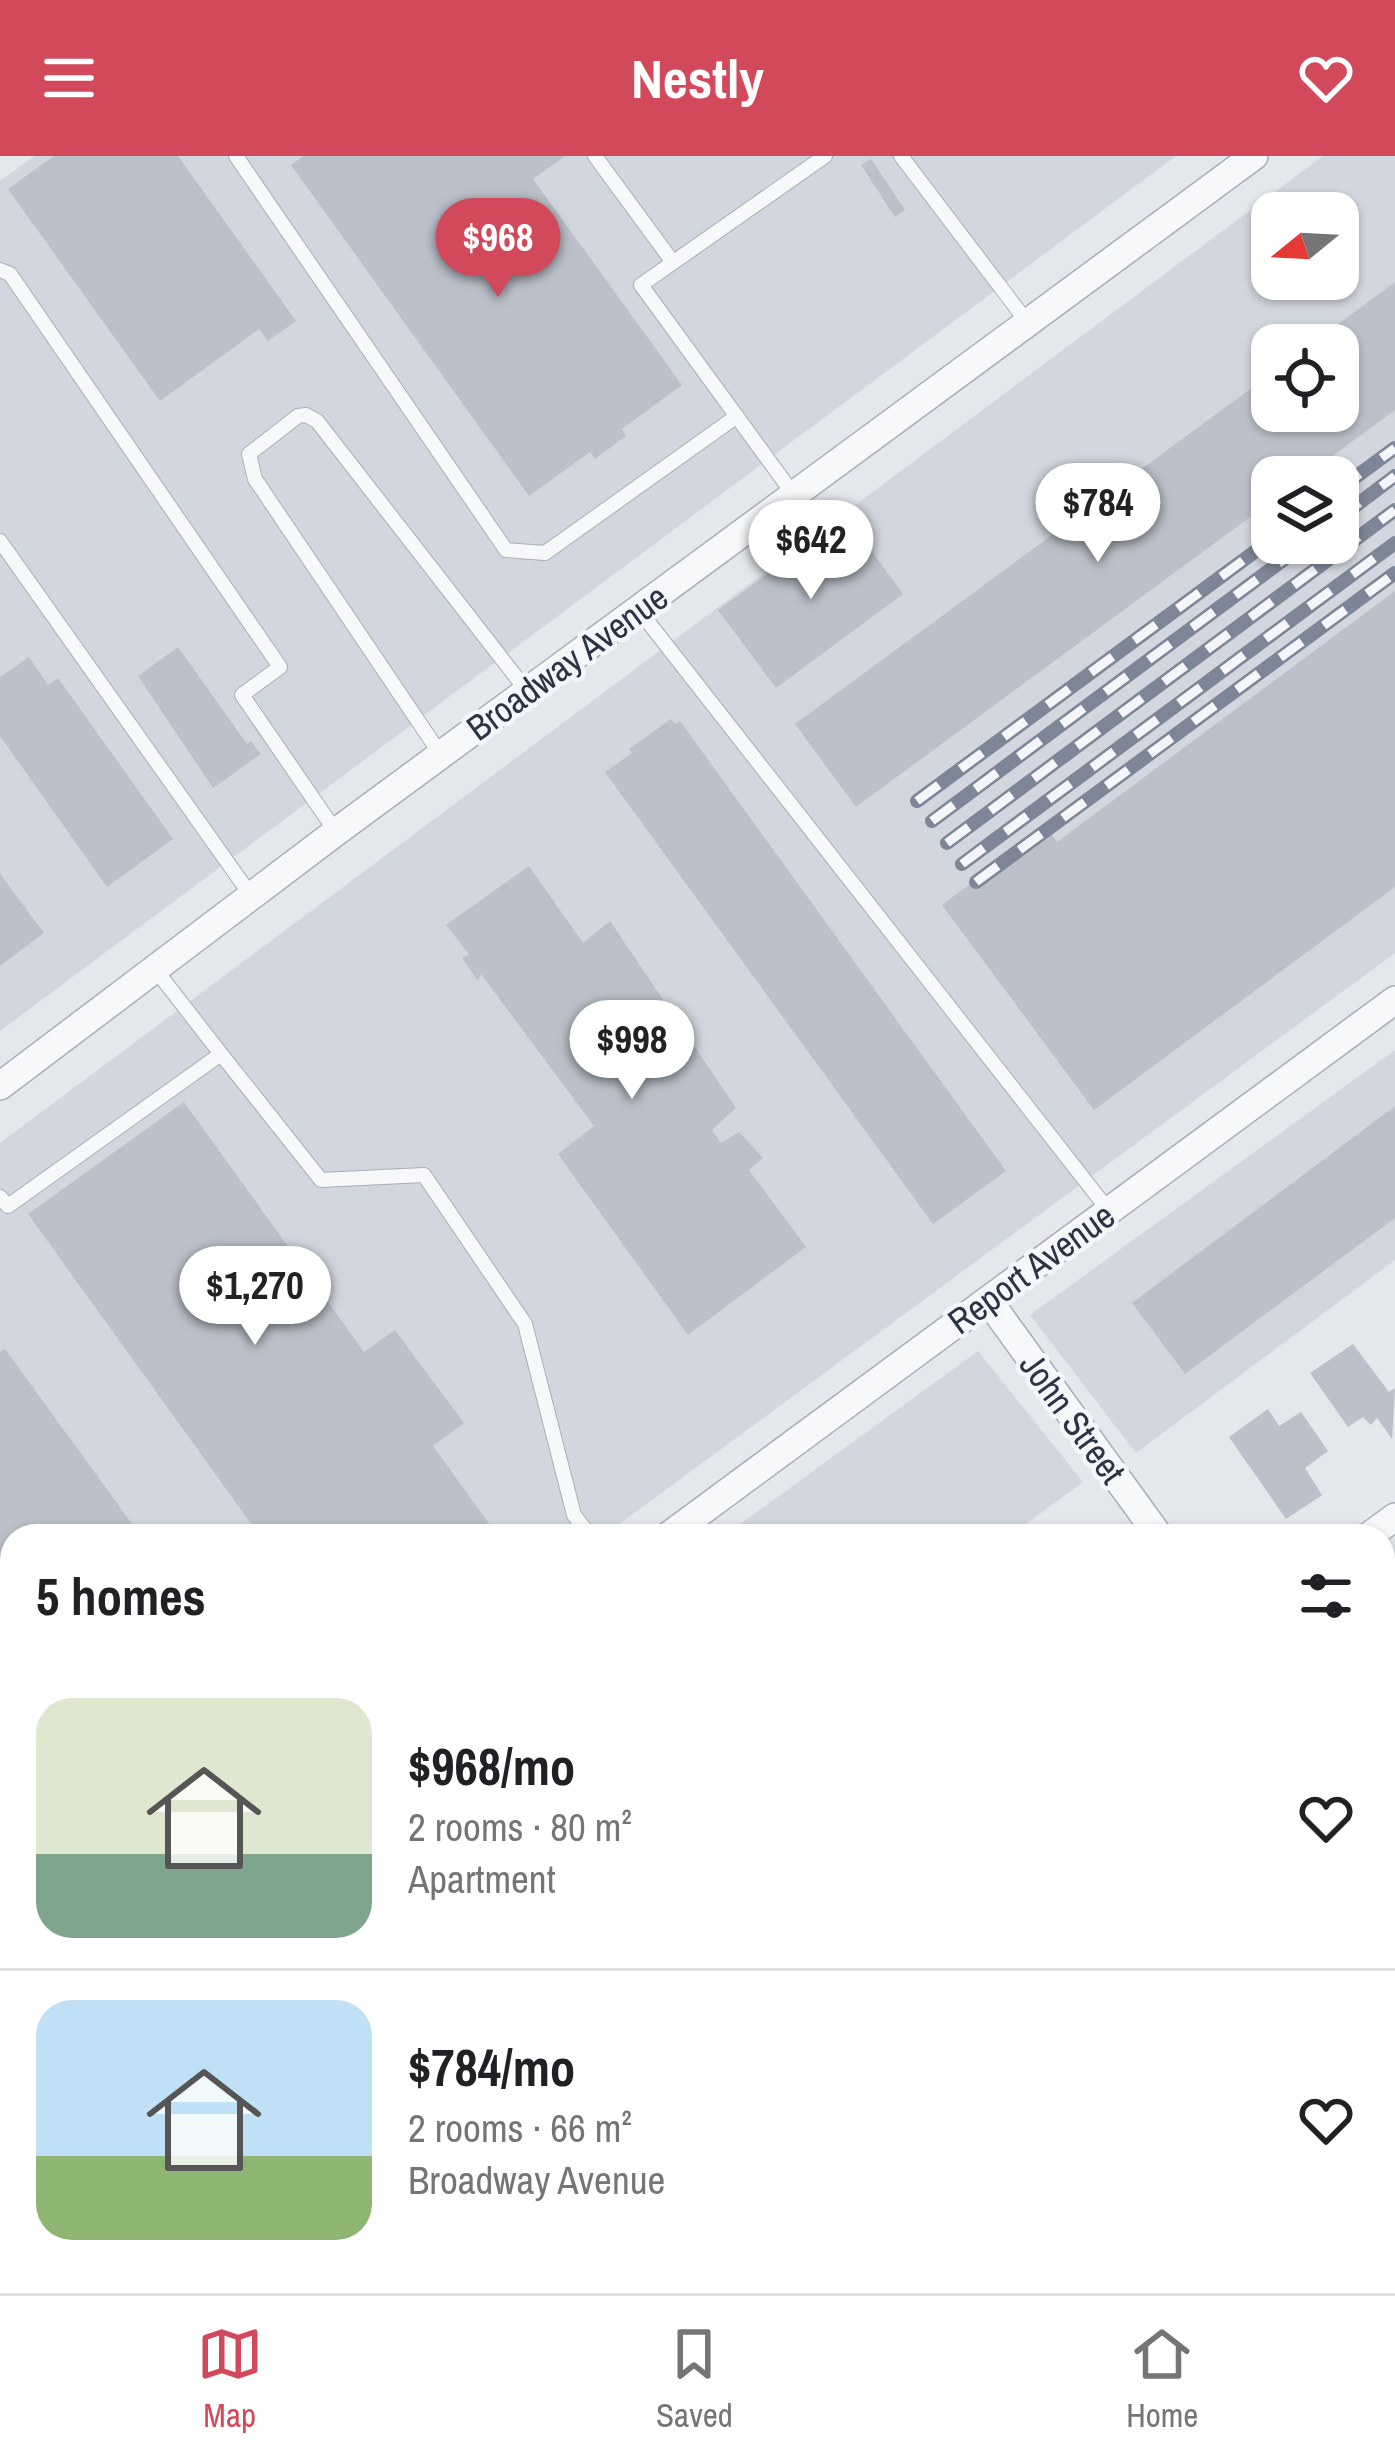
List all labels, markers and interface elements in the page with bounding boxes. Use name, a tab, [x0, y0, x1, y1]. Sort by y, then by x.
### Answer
text: Nestly	[631, 42, 764, 115]
icon: menu	[36, 45, 102, 111]
icon: heart	[1293, 45, 1359, 111]
north arrow	[1251, 192, 1359, 300]
map controls	[1251, 192, 1359, 564]
pin: $968	[427, 198, 569, 300]
text: $968	[462, 211, 534, 263]
button: locate	[1251, 324, 1359, 432]
button: layers	[1251, 456, 1359, 564]
pin: $784	[1027, 463, 1169, 565]
text: $784	[1062, 476, 1134, 528]
pin: $642	[740, 500, 882, 602]
text: $642	[775, 513, 847, 565]
street label: Broadway Avenue	[457, 573, 677, 751]
pin: $998	[561, 1000, 703, 1102]
text: $998	[596, 1013, 668, 1065]
street label: Report Avenue	[938, 1191, 1124, 1345]
pin: $1,270	[157, 1246, 353, 1348]
text: $1,270	[206, 1259, 304, 1311]
street label: John Street	[1009, 1343, 1137, 1493]
text: 5 homes	[36, 1562, 206, 1631]
icon: filters	[1293, 1563, 1359, 1629]
text: $968/mo	[408, 1732, 575, 1801]
icon: home	[132, 1746, 276, 1890]
icon: heart	[1293, 1785, 1359, 1851]
text: 2 rooms · 80 m²	[408, 1801, 632, 1853]
text: Apartment	[408, 1853, 556, 1905]
text: $784/mo	[408, 2033, 575, 2102]
icon: home	[132, 2048, 276, 2192]
icon: heart	[1293, 2087, 1359, 2153]
text: 2 rooms · 66 m²	[408, 2102, 632, 2154]
text: Broadway Avenue	[408, 2154, 665, 2206]
tab: Map	[197, 2321, 263, 2437]
tab: Saved	[656, 2321, 733, 2437]
tab: Home	[1126, 2321, 1198, 2437]

